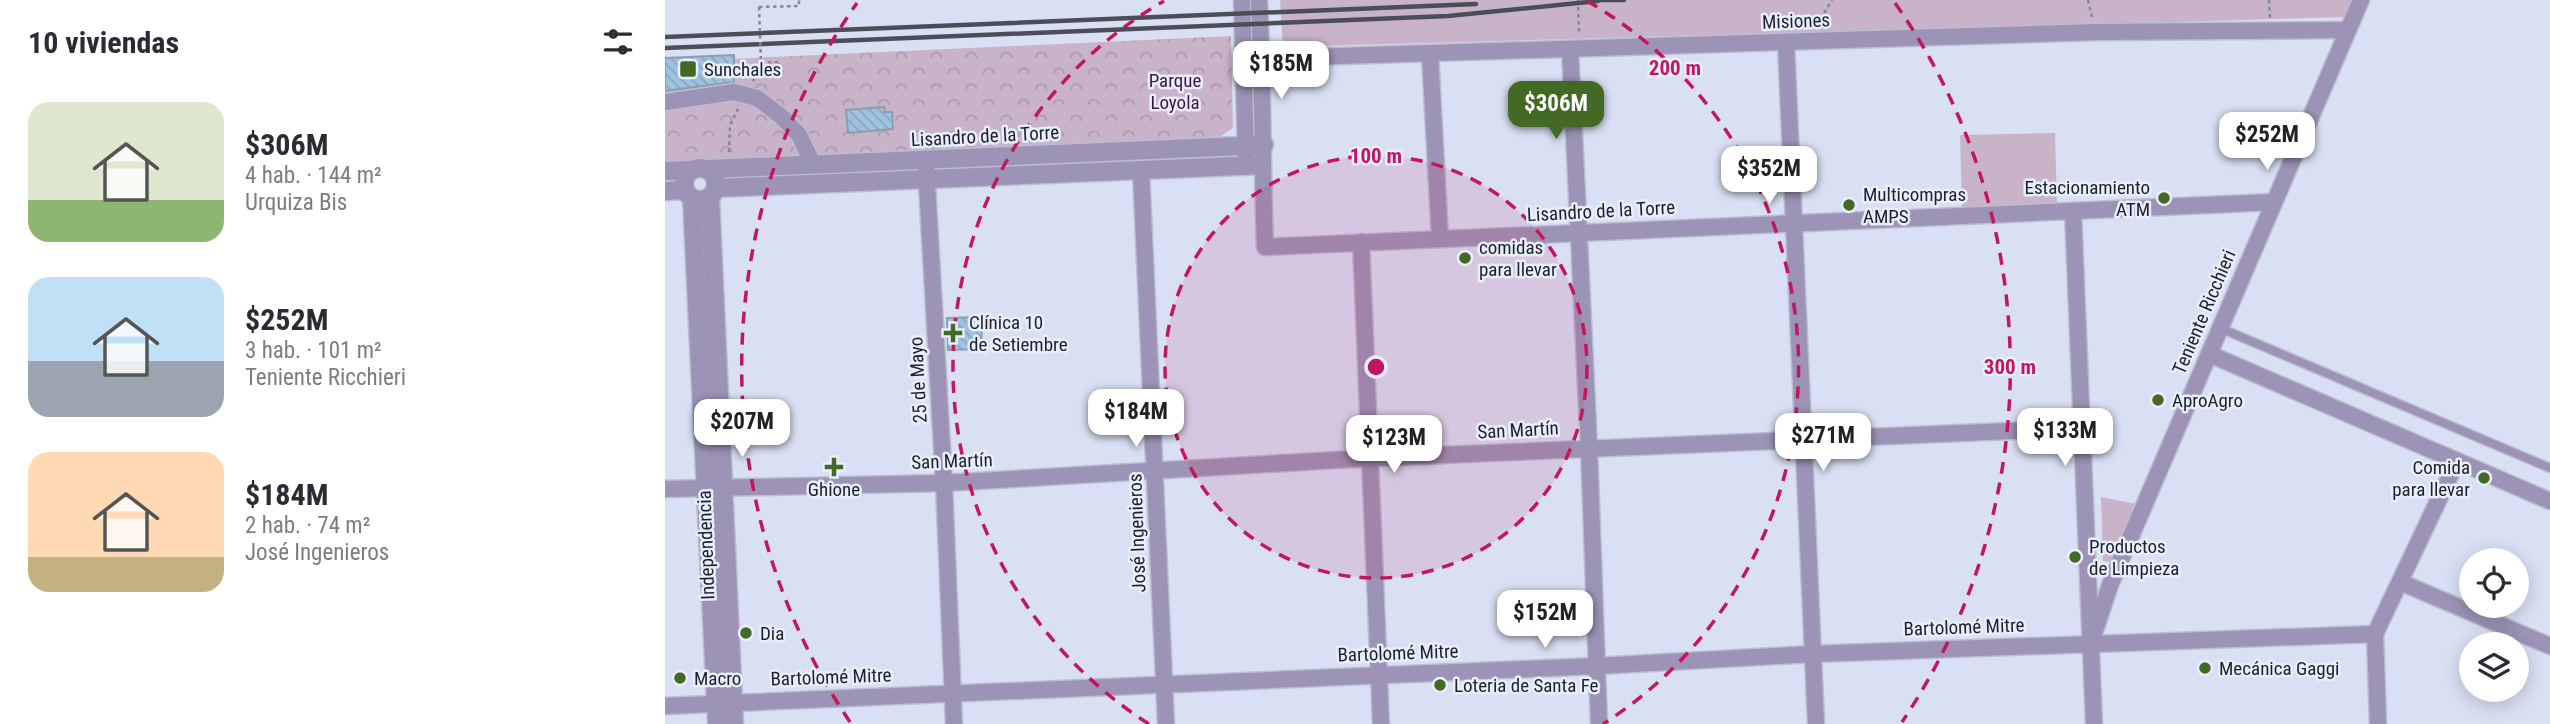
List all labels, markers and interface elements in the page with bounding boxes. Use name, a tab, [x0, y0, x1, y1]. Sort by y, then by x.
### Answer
street label: Misiones	[1762, 8, 1830, 34]
icon: filters	[599, 23, 637, 61]
text: 10 viviendas	[28, 25, 179, 60]
pin: $185M	[1232, 42, 1330, 101]
text: $185M	[1249, 50, 1313, 77]
text: 200 m	[1649, 56, 1701, 80]
place label: Sunchales	[704, 58, 781, 81]
marker: Sunchales	[678, 59, 698, 79]
park label: Parque Loyola	[1149, 69, 1201, 114]
pin: $306M	[1507, 82, 1605, 141]
text: $306M	[1524, 90, 1588, 117]
pin: $252M	[2218, 113, 2316, 172]
street label: Lisandro de la Torre	[910, 121, 1060, 151]
text: $252M	[2235, 121, 2299, 148]
text: $306M	[245, 127, 328, 162]
icon: home	[84, 130, 168, 214]
text: 100 m	[1350, 144, 1402, 168]
pin: $352M	[1720, 146, 1818, 206]
text: $352M	[1737, 155, 1801, 182]
text: 4 hab. · 144 m²	[245, 162, 382, 189]
place label: Estacionamiento ATM	[2024, 176, 2150, 221]
place label: Multicompras AMPS	[1863, 183, 1966, 228]
text: Urquiza Bis	[245, 189, 347, 216]
marker: Estacionamiento ATM	[2156, 190, 2172, 206]
street label: Lisandro de la Torre	[1526, 196, 1676, 226]
marker: Multicompras AMPS	[1841, 197, 1857, 213]
place label: comidas para llevar	[1479, 236, 1557, 281]
street label: Teniente Ricchieri	[2167, 246, 2241, 378]
marker: comidas para llevar	[1457, 250, 1473, 266]
text: $252M	[245, 302, 328, 337]
icon: home	[84, 305, 168, 389]
place label: Clínica 10 de Setiembre	[969, 311, 1068, 356]
marker: Clínica 10 de Setiembre	[943, 323, 963, 343]
street label: 25 de Mayo	[904, 336, 932, 424]
text: 3 hab. · 101 m²	[245, 337, 382, 364]
centre of rings	[1364, 355, 1388, 379]
text: 300 m	[1984, 355, 2036, 379]
text: Teniente Ricchieri	[245, 364, 406, 391]
place label: AproAgro	[2172, 389, 2243, 412]
pin: $184M	[1087, 390, 1185, 449]
marker: AproAgro	[2150, 392, 2166, 408]
text: $184M	[1104, 398, 1168, 425]
pin: $207M	[693, 400, 791, 459]
text: $207M	[710, 408, 774, 435]
pin: $133M	[2016, 408, 2114, 468]
pin: $271M	[1774, 414, 1872, 473]
pin: $123M	[1345, 416, 1443, 475]
street label: San Martín	[1477, 416, 1559, 444]
text: $133M	[2033, 417, 2097, 444]
text: $271M	[1791, 422, 1855, 449]
text: $123M	[1362, 424, 1426, 451]
street label: San Martín	[911, 448, 993, 474]
place label: Comida para llevar	[2392, 456, 2470, 501]
marker: Ghione	[826, 459, 842, 475]
marker: Comida para llevar	[2476, 470, 2492, 486]
street label: José Ingenieros	[1123, 473, 1151, 593]
text: $184M	[245, 477, 328, 512]
place label: Ghione	[808, 478, 860, 501]
icon: home	[84, 480, 168, 564]
street label: Independencia	[693, 490, 719, 600]
text: 2 hab. · 74 m²	[245, 512, 370, 539]
place label: Productos de Limpieza	[2089, 535, 2179, 580]
text: José Ingenieros	[245, 539, 389, 566]
map controls	[2459, 548, 2529, 702]
button: locate	[2459, 548, 2529, 618]
marker: Productos de Limpieza	[2067, 549, 2083, 565]
pin: $152M	[1496, 590, 1594, 650]
text: $152M	[1513, 599, 1577, 626]
street label: Bartolomé Mitre	[1903, 613, 2025, 641]
place label: Dia	[760, 622, 784, 645]
marker: Dia	[738, 625, 754, 641]
button: layers	[2459, 632, 2529, 702]
street label: Bartolomé Mitre	[1337, 639, 1459, 667]
place label: Mecánica Gaggi	[2219, 657, 2339, 680]
marker: Mecánica Gaggi	[2197, 660, 2213, 676]
street label: Bartolomé Mitre	[770, 663, 892, 691]
place label: Macro	[694, 667, 741, 690]
marker: Macro	[672, 670, 688, 686]
place label: Loteria de Santa Fe	[1454, 674, 1599, 697]
marker: Loteria de Santa Fe	[1432, 677, 1448, 693]

